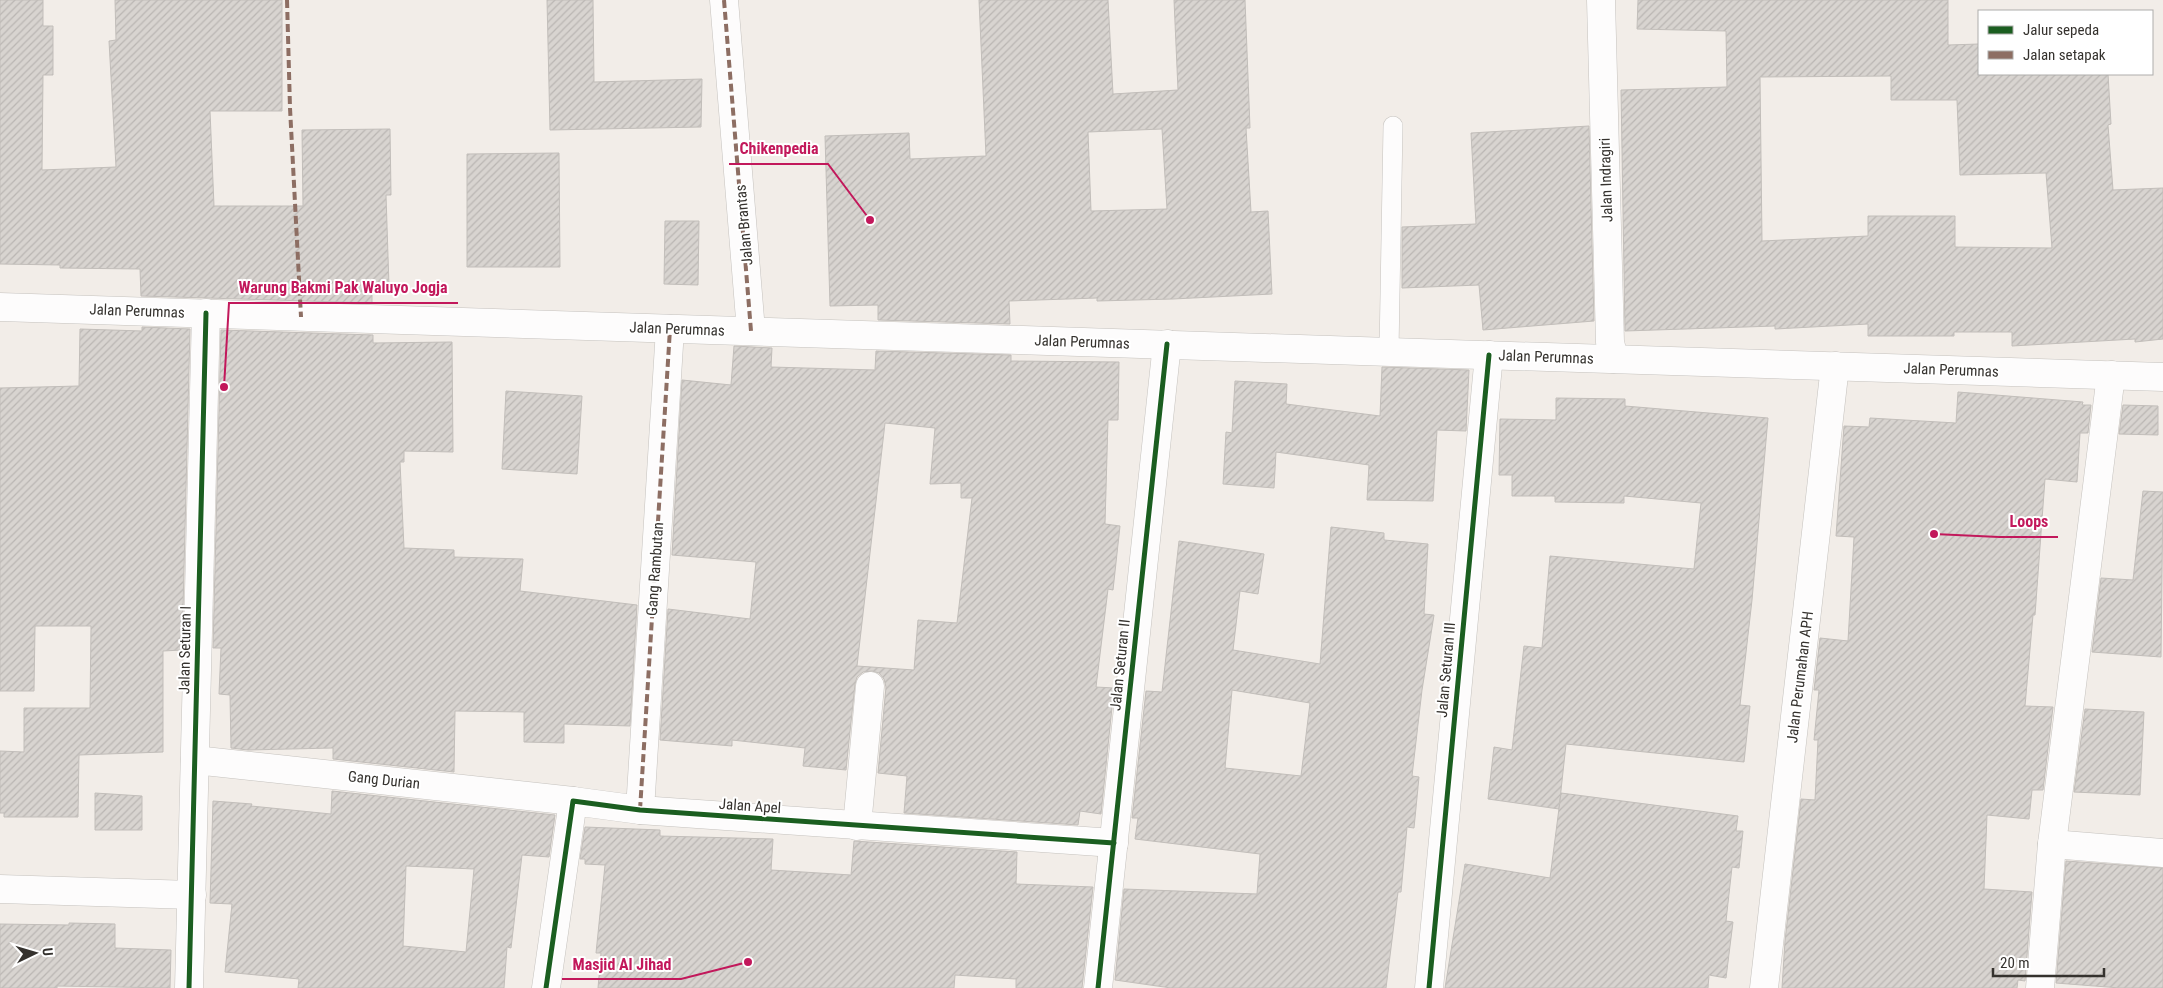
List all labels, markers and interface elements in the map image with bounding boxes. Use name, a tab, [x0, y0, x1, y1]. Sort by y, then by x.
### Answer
legend	[1978, 10, 2153, 75]
text: Jalur sepeda	[2023, 21, 2099, 39]
text: Jalan setapak	[2023, 46, 2106, 64]
callout: Chikenpedia	[729, 133, 828, 164]
street label: Jalan Indragiri	[1596, 137, 1616, 223]
text: Chikenpedia	[739, 139, 819, 158]
street label: Jalan Brantas	[731, 184, 757, 266]
callout: Warung Bakmi Pak Waluyo Jogja	[229, 272, 458, 303]
text: Warung Bakmi Pak Waluyo Jogja	[239, 278, 448, 297]
street label: Jalan Perumnas	[89, 300, 185, 322]
street label: Jalan Perumnas	[629, 318, 725, 340]
street label: Jalan Perumnas	[1034, 331, 1130, 353]
street label: Jalan Perumnas	[1498, 346, 1594, 368]
street label: Jalan Perumnas	[1903, 359, 1999, 381]
callout: Loops	[1999, 506, 2058, 537]
text: Loops	[2010, 512, 2048, 531]
street label: Gang Rambutan	[643, 521, 667, 617]
street label: Jalan Seturan I	[175, 606, 195, 694]
street label: Jalan Perumahan APH	[1783, 610, 1817, 744]
street label: Jalan Seturan II	[1106, 618, 1134, 712]
street label: Jalan Seturan III	[1433, 622, 1459, 718]
street label: Gang Durian	[347, 767, 421, 793]
street label: Jalan Apel	[718, 795, 782, 817]
north arrow	[10, 928, 60, 978]
scale bar	[1993, 946, 2104, 978]
text: U	[40, 947, 56, 957]
callout: Masjid Al Jihad	[562, 948, 681, 979]
text: 20 m	[2000, 954, 2030, 972]
text: Masjid Al Jihad	[573, 955, 672, 974]

